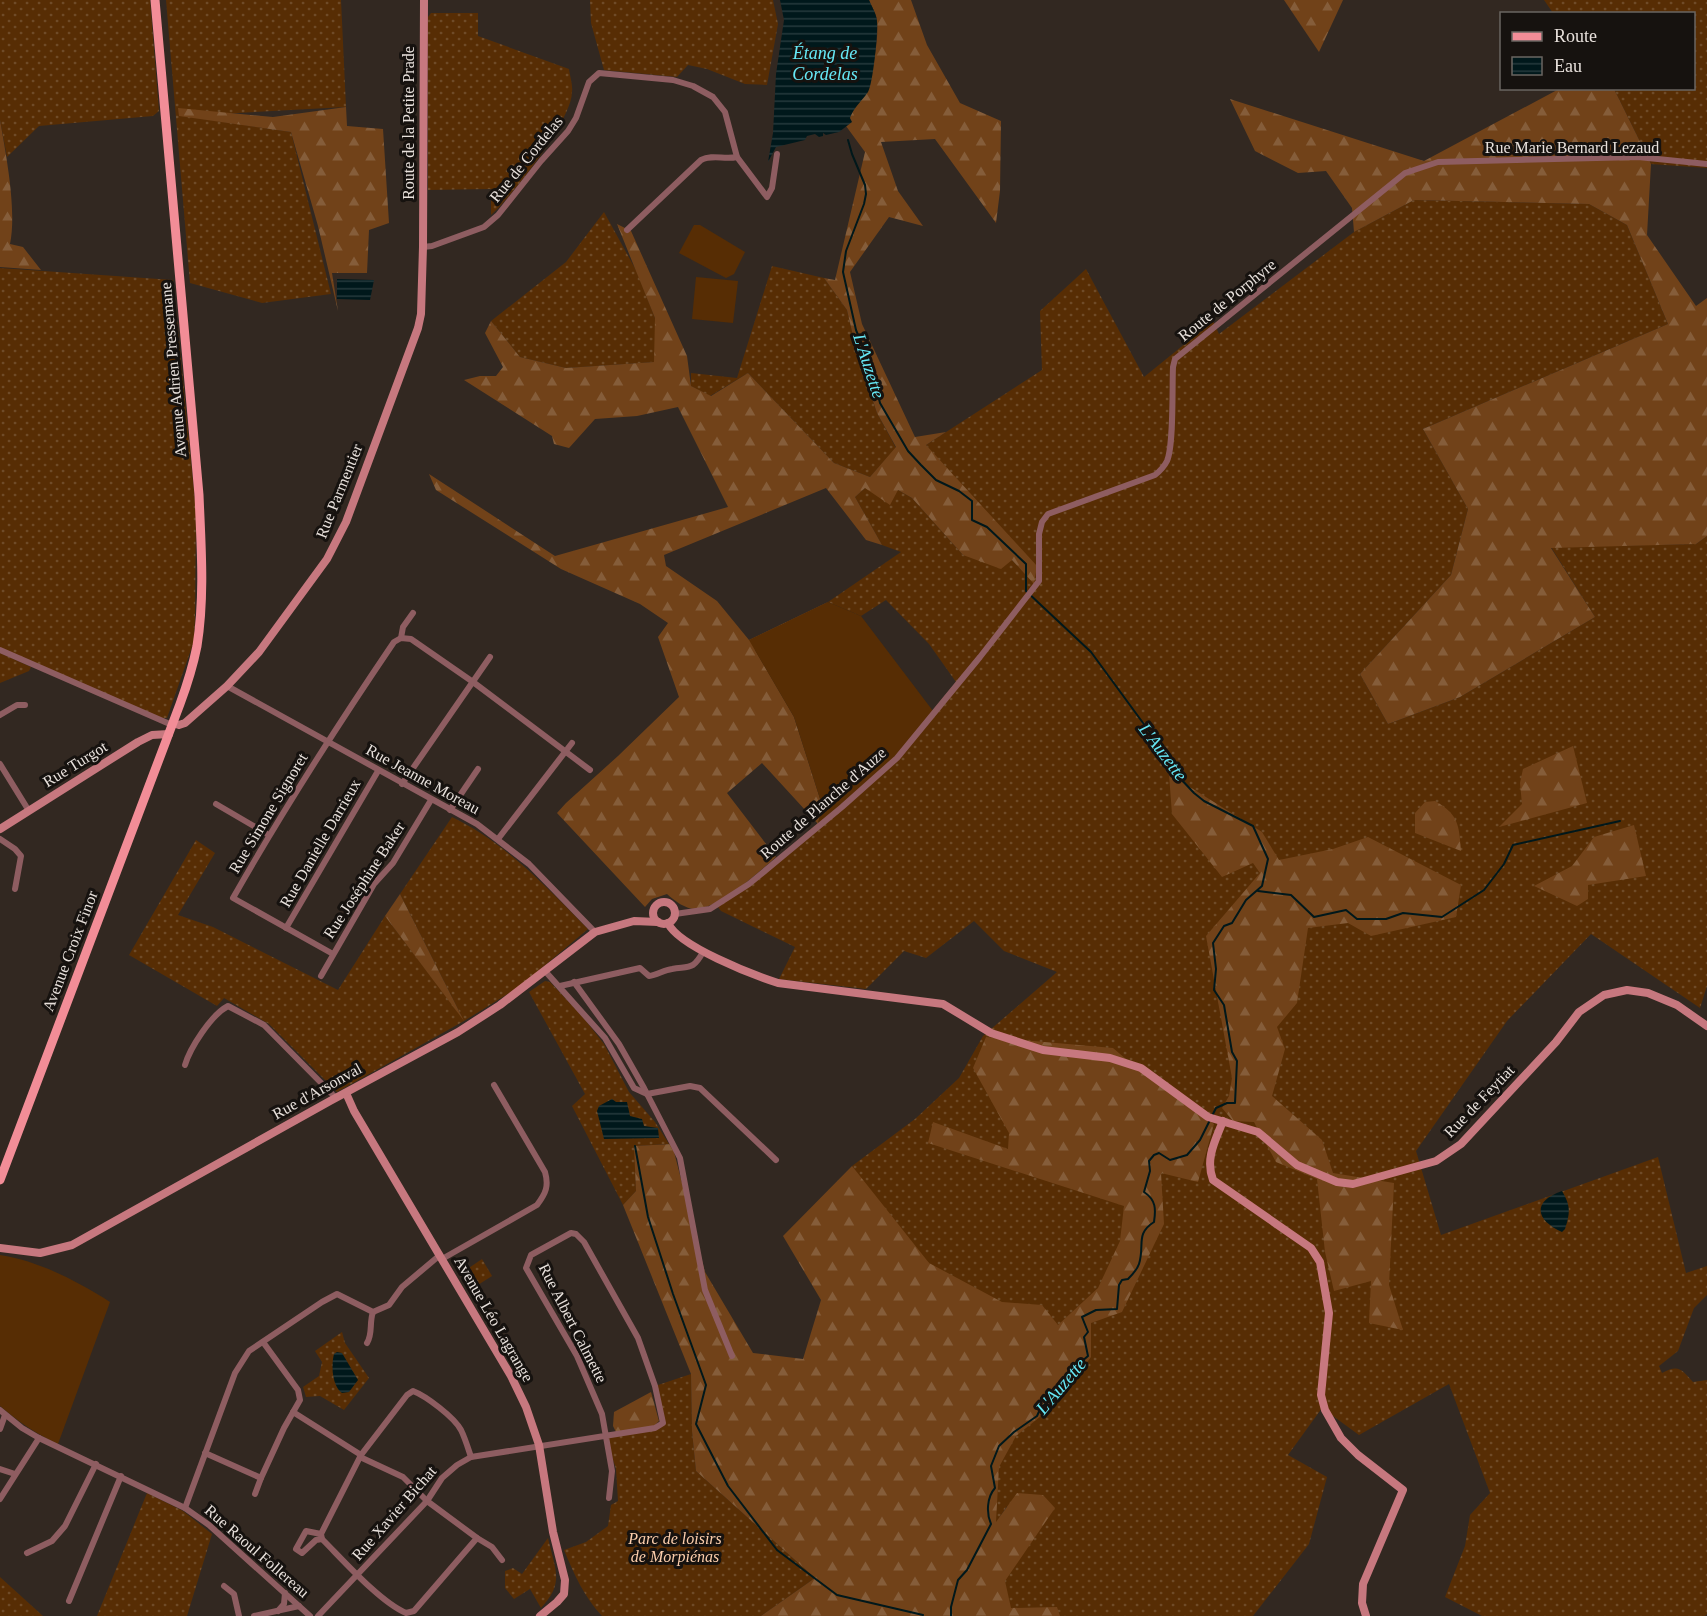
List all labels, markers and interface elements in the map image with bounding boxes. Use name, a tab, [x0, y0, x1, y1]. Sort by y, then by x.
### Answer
legend	[1500, 12, 1695, 90]
text: Route	[1554, 26, 1597, 46]
water label: Étang de Cordelas	[792, 42, 858, 84]
street label: Route de la Petite Prade	[400, 46, 417, 200]
text: Eau	[1554, 56, 1582, 76]
street label: Rue de Cordelas	[486, 113, 566, 205]
street label: Rue Marie Bernard Lezaud	[1485, 139, 1659, 156]
street label: Route de Porphyre	[1175, 256, 1280, 345]
street label: Avenue Adrien Pressemane	[157, 282, 189, 458]
water label: L'Auzette	[849, 330, 889, 401]
street label: Rue Parmentier	[312, 441, 366, 541]
water label: L'Auzette	[1134, 718, 1191, 785]
street label: Rue Turgot	[40, 737, 111, 791]
street label: Rue Jeanne Moreau	[363, 741, 483, 817]
street label: Route de Planche d'Auze	[757, 744, 889, 862]
street label: Rue Simone Signoret	[225, 749, 312, 877]
street label: Rue Danielle Darrieux	[276, 776, 364, 910]
street label: Rue Joséphine Baker	[320, 818, 409, 942]
street label: Avenue Croix Finor	[39, 888, 101, 1014]
street label: Rue d'Arsonval	[269, 1059, 365, 1123]
street label: Rue de Feytiat	[1440, 1061, 1519, 1141]
street label: Avenue Léo Lagrange	[450, 1253, 537, 1385]
street label: Rue Albert Calmette	[536, 1261, 610, 1385]
water label: L'Auzette	[1031, 1354, 1090, 1419]
street label: Rue Xavier Bichat	[349, 1462, 440, 1564]
street label: Rue Raoul Follereau	[201, 1501, 313, 1601]
park label: Parc de loisirs de Morpiénas	[627, 1530, 722, 1566]

